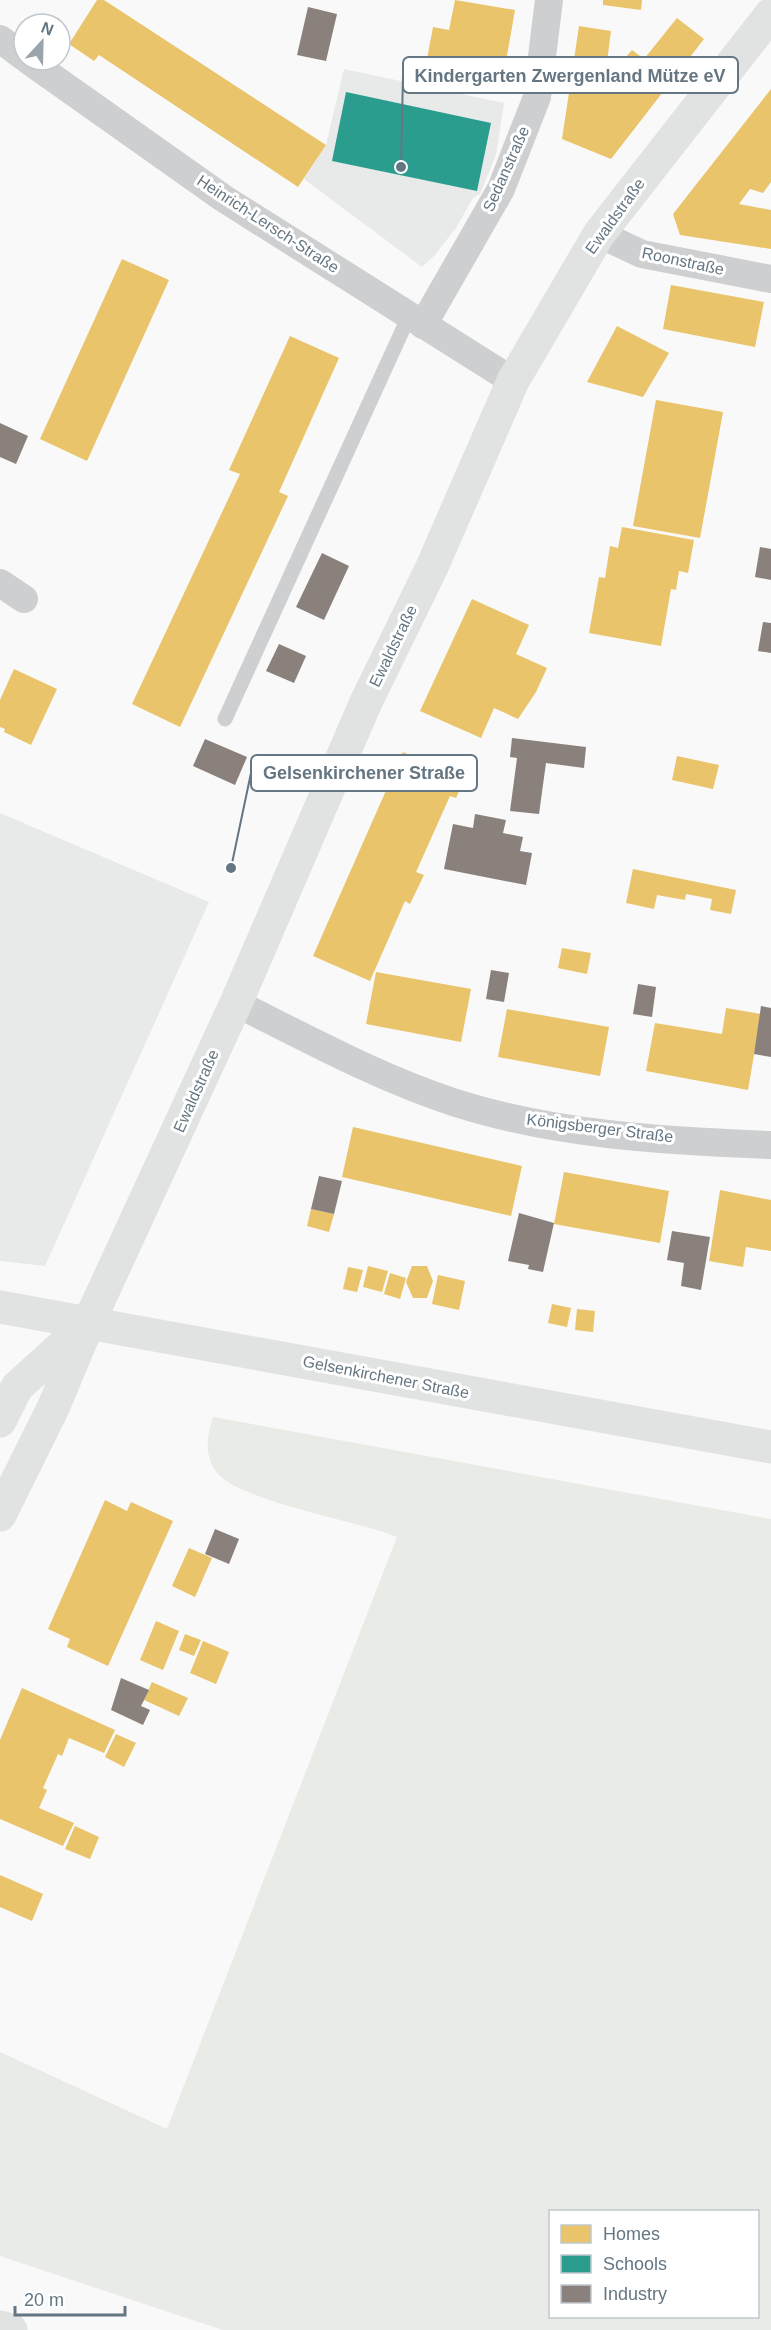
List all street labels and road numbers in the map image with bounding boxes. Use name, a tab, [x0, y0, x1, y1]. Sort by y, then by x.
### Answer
street label: Sedanstraße	[480, 124, 532, 214]
street label: Heinrich-Lersch-Straße	[194, 172, 342, 276]
street label: Ewaldstraße	[582, 175, 648, 257]
street label: Roonstraße	[640, 244, 726, 278]
street label: Ewaldstraße	[366, 602, 420, 690]
street label: Ewaldstraße	[170, 1047, 222, 1135]
street label: Königsberger Straße	[526, 1111, 674, 1145]
street label: Gelsenkirchener Straße	[301, 1353, 471, 1401]

